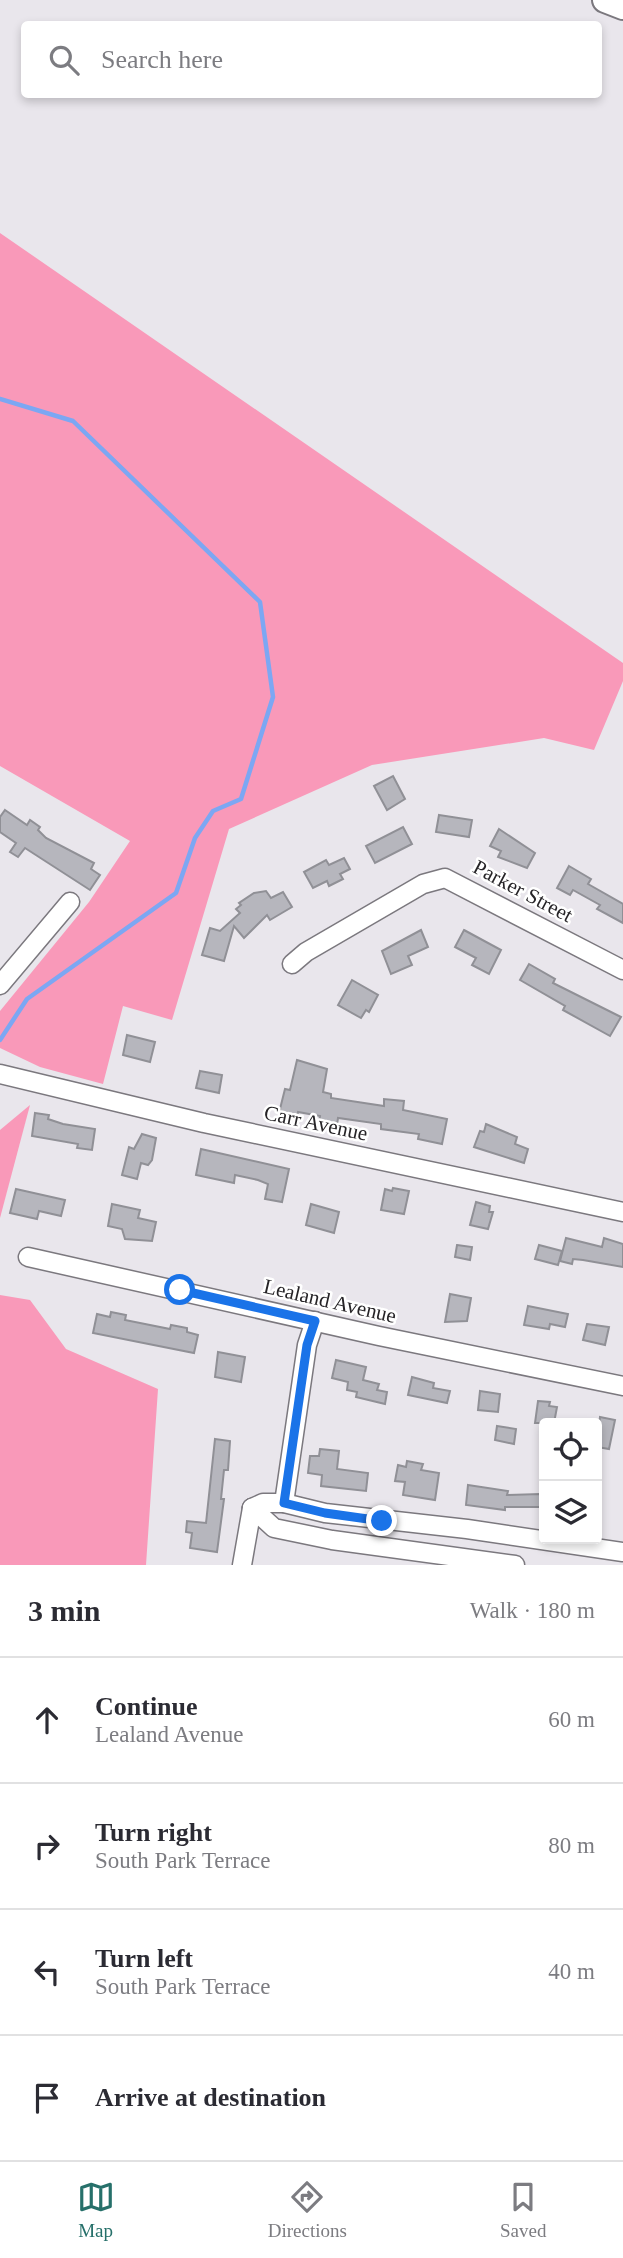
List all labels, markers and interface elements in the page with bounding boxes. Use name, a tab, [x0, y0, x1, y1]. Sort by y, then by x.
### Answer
search box	[21, 21, 602, 98]
icon: search	[45, 41, 83, 79]
text: Search here	[101, 45, 223, 74]
street label: Parker Street	[469, 855, 577, 927]
street label: Carr Avenue	[262, 1100, 370, 1146]
route start	[164, 1274, 195, 1305]
street label: Lealand Avenue	[261, 1274, 399, 1328]
map controls	[539, 1418, 602, 1544]
button: locate	[539, 1418, 602, 1481]
button: layers	[539, 1481, 602, 1544]
route end	[366, 1505, 397, 1536]
text: 3 min	[28, 1594, 101, 1627]
text: Walk · 180 m	[470, 1598, 595, 1623]
text: Continue	[95, 1692, 198, 1721]
icon: ahead	[28, 1701, 66, 1739]
text: 60 m	[548, 1707, 595, 1732]
text: Lealand Avenue	[95, 1722, 243, 1747]
text: Turn right	[95, 1818, 212, 1847]
icon: right	[28, 1827, 66, 1865]
text: 80 m	[548, 1833, 595, 1858]
text: South Park Terrace	[95, 1848, 271, 1873]
text: Turn left	[95, 1944, 193, 1973]
icon: left	[28, 1953, 66, 1991]
text: 40 m	[548, 1959, 595, 1984]
text: South Park Terrace	[95, 1974, 271, 1999]
icon: arrive	[28, 2079, 66, 2117]
text: Arrive at destination	[95, 2083, 326, 2112]
tab: Map	[77, 2178, 115, 2242]
tab: Directions	[268, 2178, 347, 2242]
tab: Saved	[500, 2178, 546, 2242]

